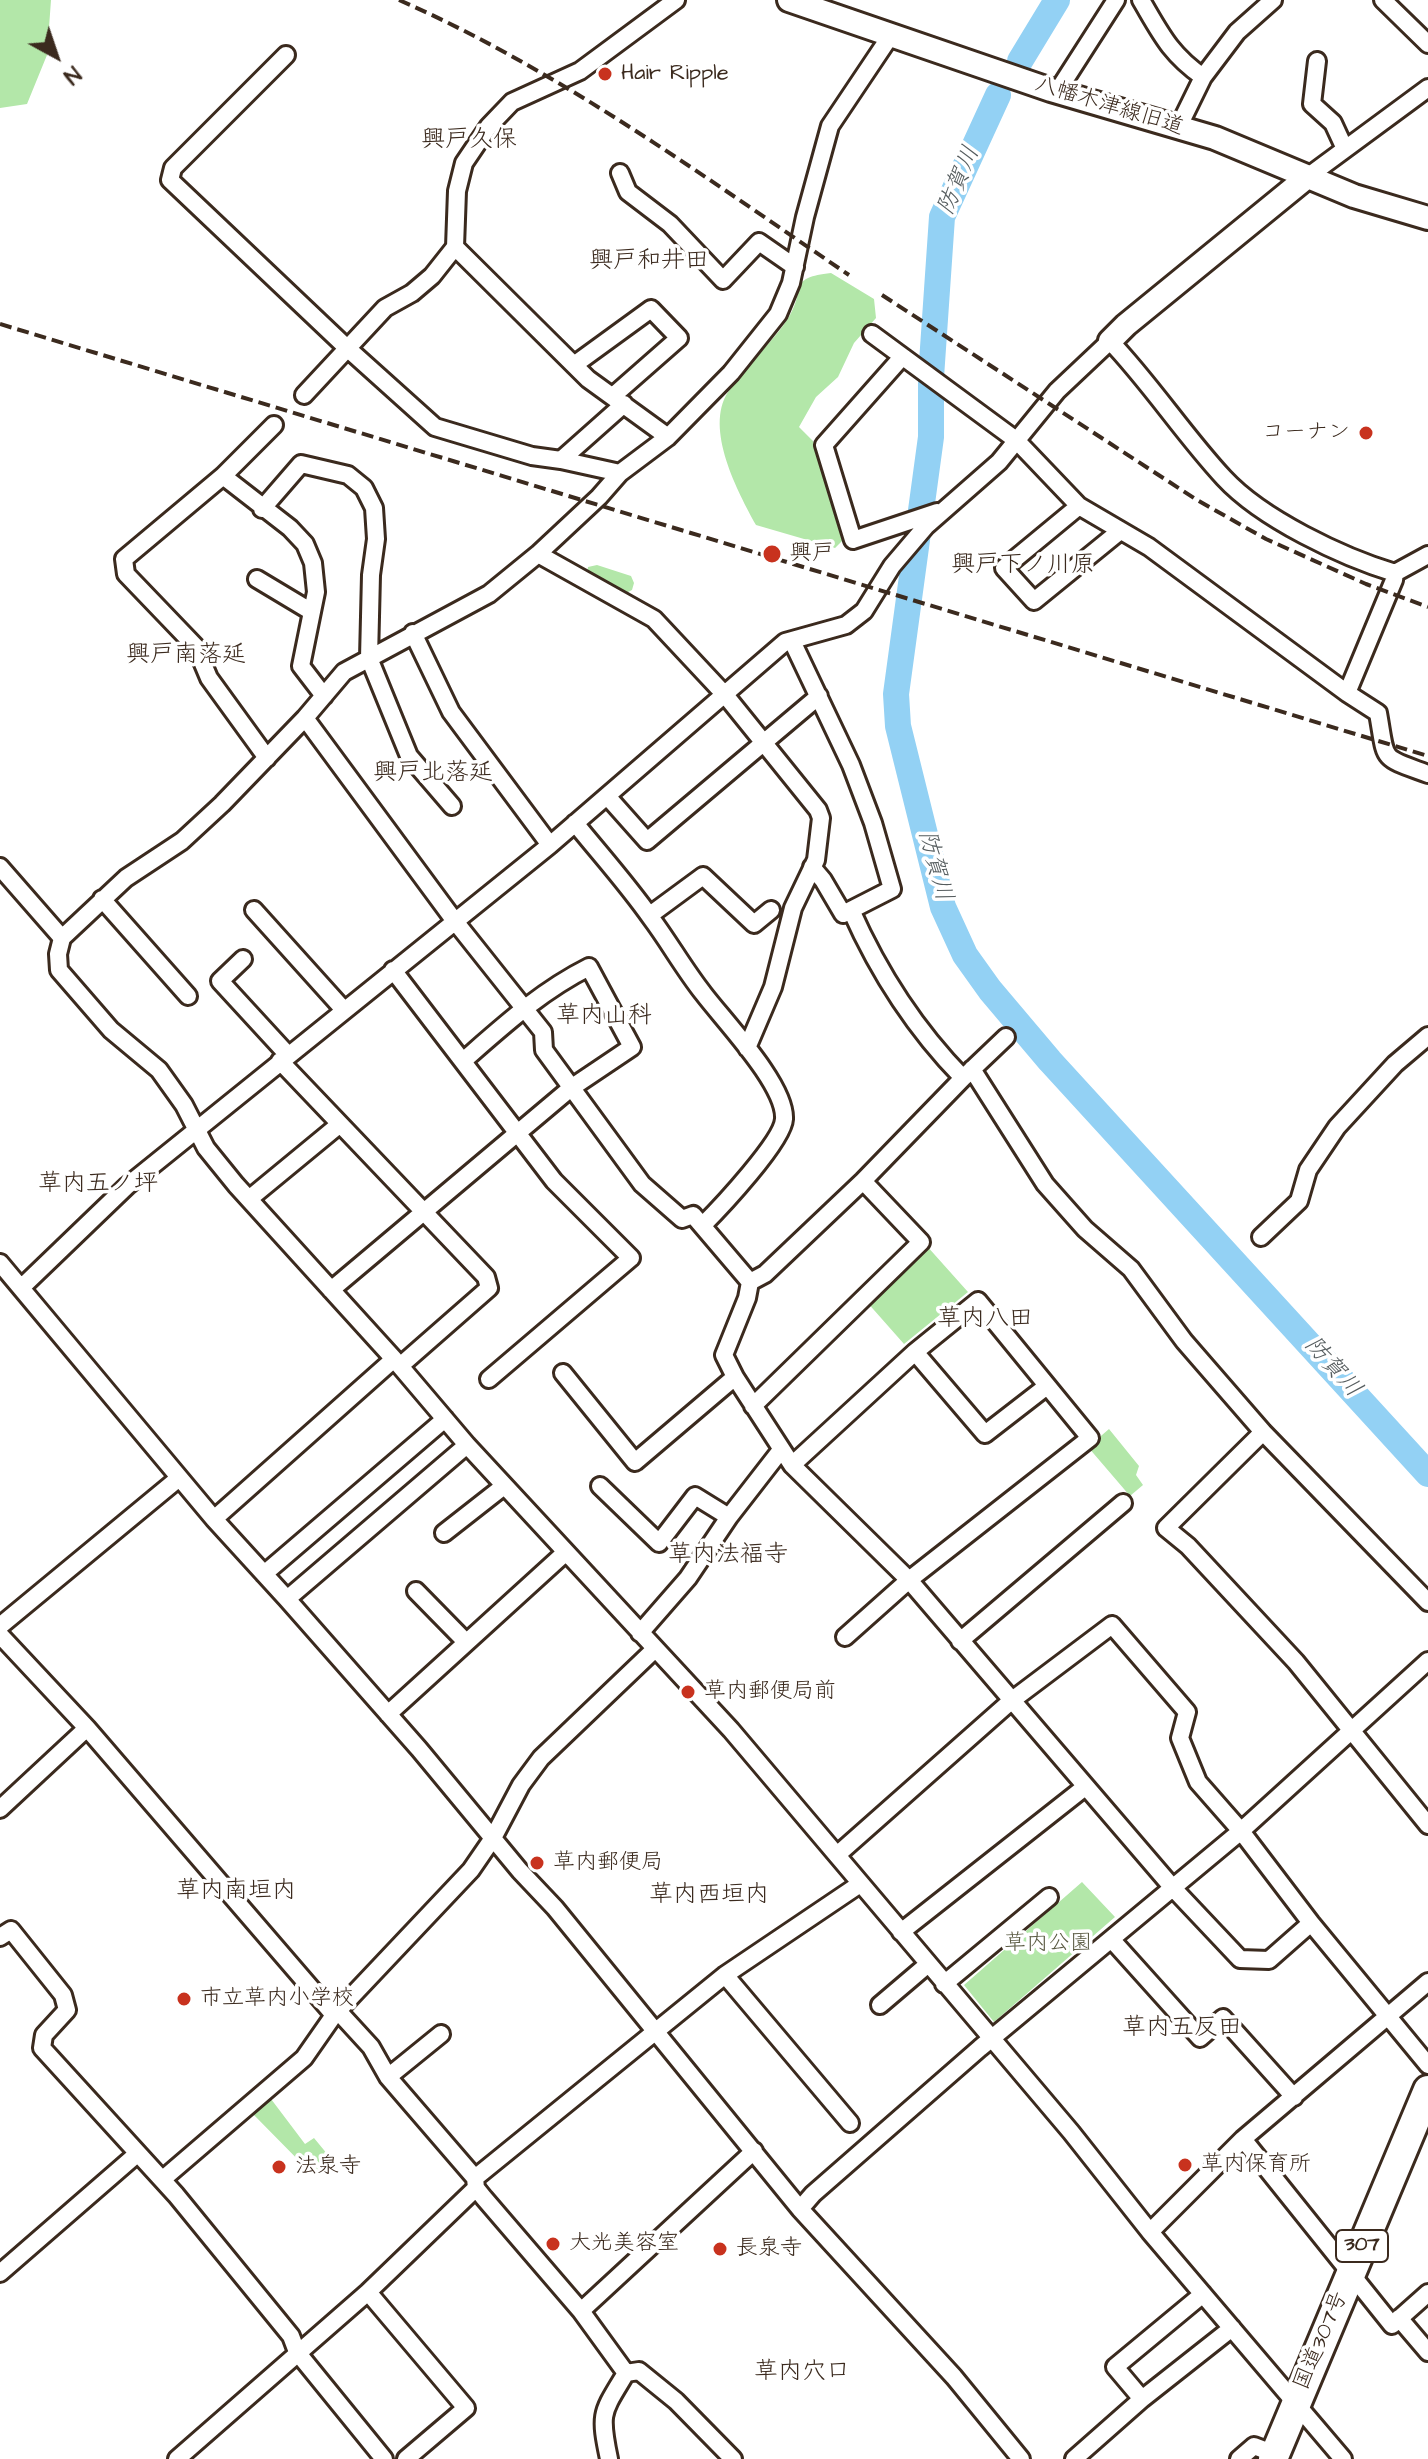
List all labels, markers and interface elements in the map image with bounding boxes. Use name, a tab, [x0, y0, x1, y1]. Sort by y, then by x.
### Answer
north arrow	[16, 16, 96, 96]
text: N	[57, 58, 87, 91]
place label: Hair Ripple	[621, 61, 729, 87]
marker: Hair Ripple	[596, 65, 614, 83]
street label: 八幡木津線旧道	[1032, 72, 1186, 142]
district label: 興戸久保	[421, 127, 517, 155]
water label: 防賀川	[933, 142, 987, 220]
district label: 興戸和井田	[589, 248, 709, 276]
place label: コーナン	[1262, 420, 1350, 446]
marker: コーナン	[1357, 424, 1375, 442]
place label: 興戸	[790, 541, 834, 567]
marker: 興戸	[761, 543, 783, 565]
district label: 興戸下ノ川原	[951, 552, 1095, 580]
district label: 興戸南落延	[126, 642, 246, 670]
district label: 興戸北落延	[373, 760, 493, 788]
water label: 防賀川	[911, 827, 957, 905]
district label: 草内山科	[556, 1003, 652, 1031]
district label: 草内五ノ坪	[38, 1171, 158, 1199]
district label: 草内八田	[937, 1306, 1033, 1334]
water label: 防賀川	[1297, 1332, 1367, 1404]
district label: 草内法福寺	[668, 1542, 788, 1570]
place label: 草内郵便局前	[704, 1679, 836, 1705]
marker: 草内郵便局前	[679, 1683, 697, 1701]
place label: 草内郵便局	[553, 1850, 663, 1876]
marker: 草内郵便局	[528, 1854, 546, 1872]
district label: 草内南垣内	[176, 1878, 296, 1906]
district label: 草内西垣内	[649, 1882, 769, 1910]
park label: 草内公園	[1004, 1931, 1092, 1957]
place label: 市立草内小学校	[200, 1986, 354, 2012]
marker: 市立草内小学校	[175, 1990, 193, 2008]
district label: 草内五反田	[1122, 2015, 1242, 2043]
place label: 草内保育所	[1201, 2152, 1311, 2178]
place label: 法泉寺	[295, 2154, 361, 2180]
marker: 草内保育所	[1176, 2156, 1194, 2174]
marker: 法泉寺	[270, 2158, 288, 2176]
road number: 307	[1336, 2230, 1388, 2262]
place label: 大光美容室	[569, 2231, 679, 2257]
marker: 大光美容室	[544, 2235, 562, 2253]
place label: 長泉寺	[736, 2236, 802, 2262]
marker: 長泉寺	[711, 2240, 729, 2258]
street label: 国道307号	[1289, 2288, 1355, 2394]
district label: 草内穴口	[754, 2359, 850, 2387]

